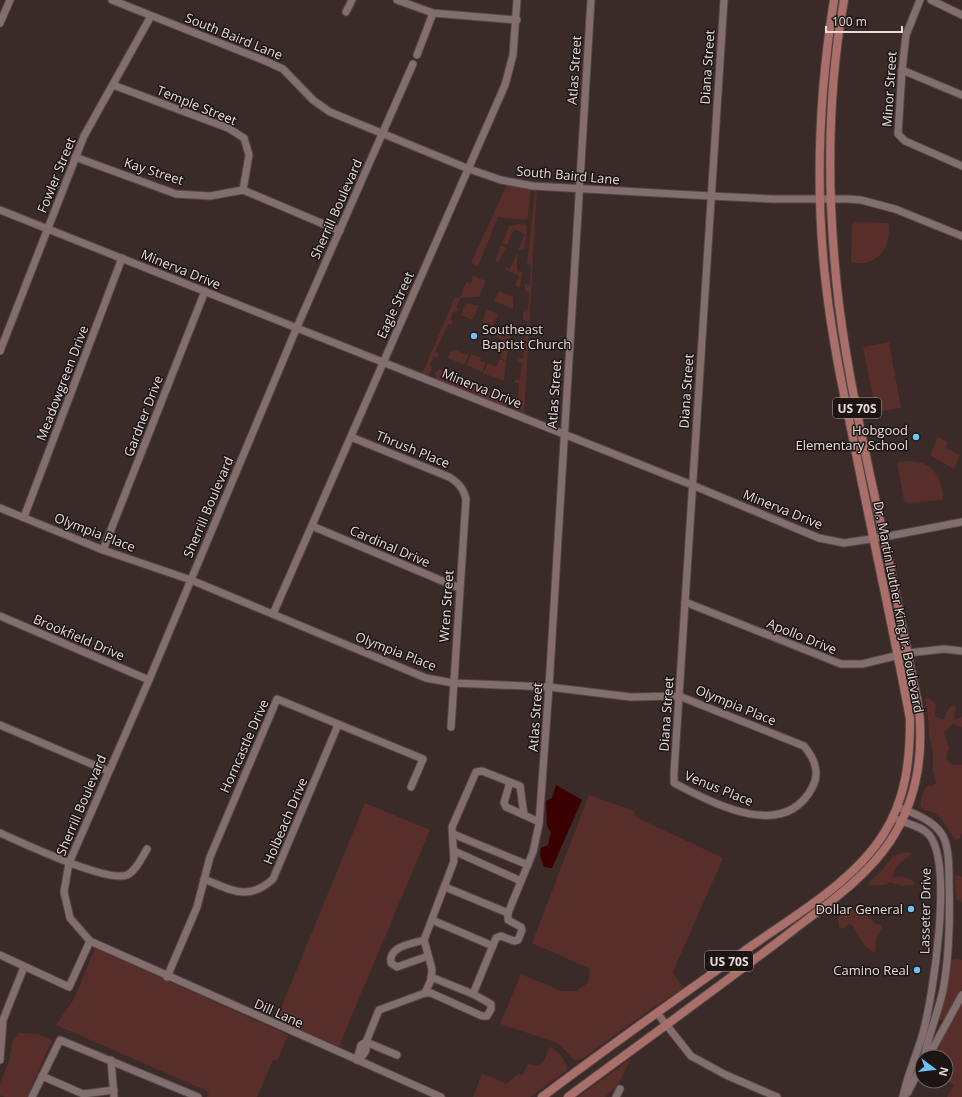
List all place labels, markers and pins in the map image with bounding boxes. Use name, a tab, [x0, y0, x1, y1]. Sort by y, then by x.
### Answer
place label: Southeast Baptist Church	[482, 320, 571, 353]
marker: Southeast Baptist Church	[469, 331, 479, 341]
place label: Hobgood Elementary School	[796, 421, 908, 454]
marker: Hobgood Elementary School	[911, 432, 921, 442]
place label: Dollar General	[815, 900, 903, 918]
marker: Dollar General	[906, 904, 916, 914]
place label: Camino Real	[833, 961, 909, 979]
marker: Camino Real	[912, 965, 922, 975]

